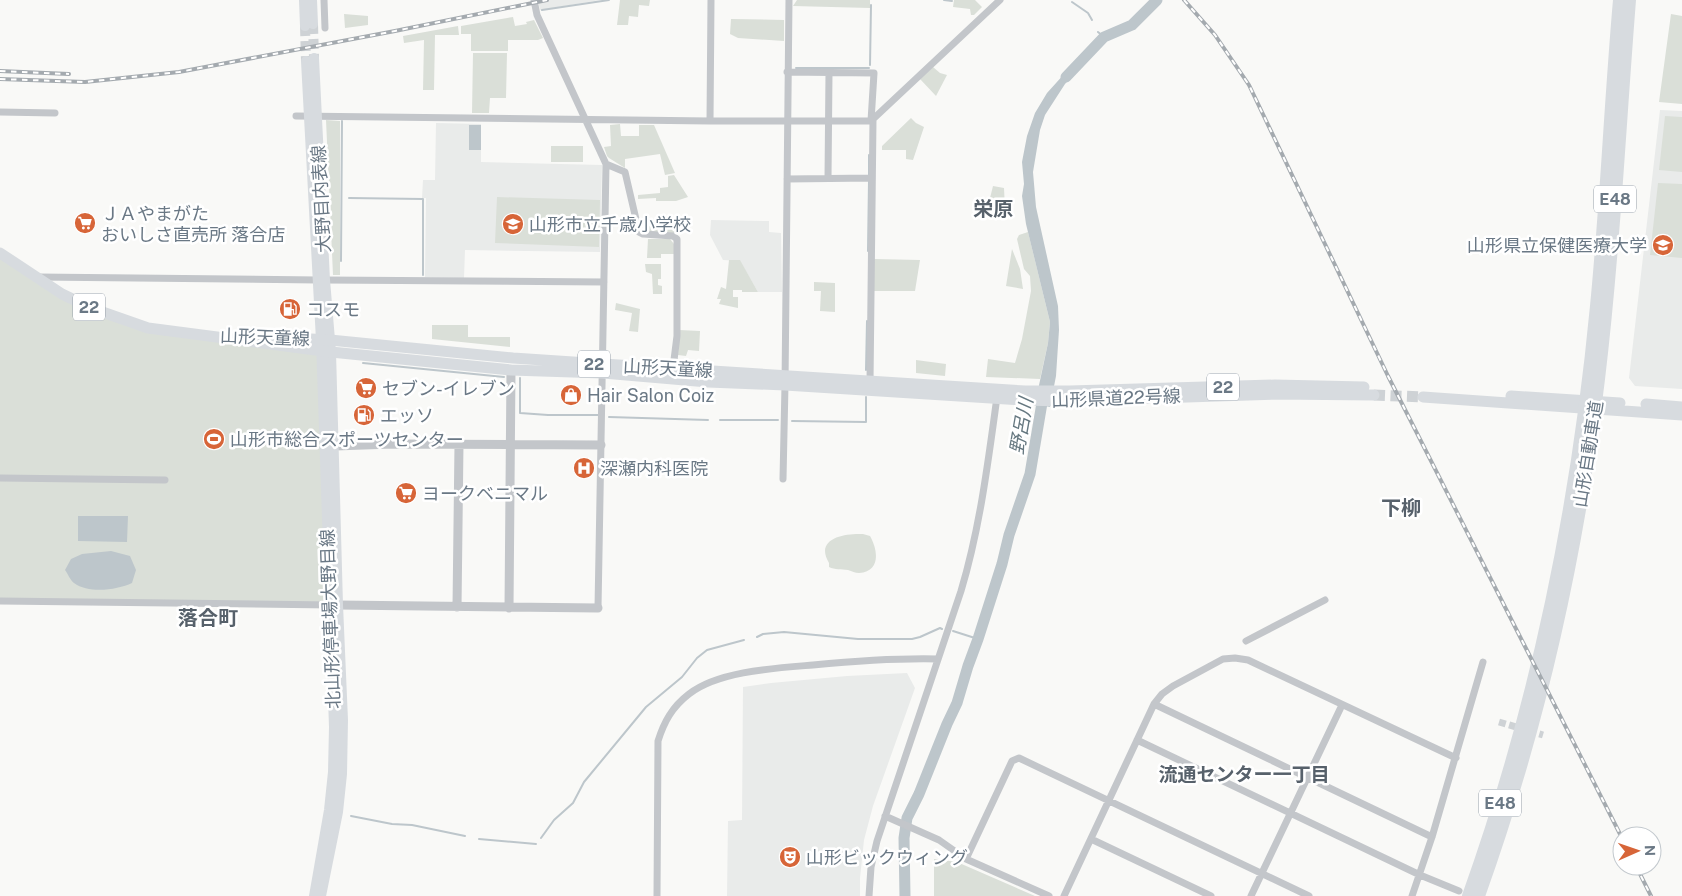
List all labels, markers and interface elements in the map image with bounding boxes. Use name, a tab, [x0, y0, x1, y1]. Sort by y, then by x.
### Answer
street label: 大野目内表線	[308, 145, 334, 253]
road number: E48	[1594, 185, 1636, 212]
district label: 栄原	[973, 197, 1013, 221]
place label: ＪＡやまがた おいしさ直売所 落合店	[101, 203, 285, 245]
supermarket icon: ＪＡやまがた おいしさ直売所 落合店	[73, 211, 97, 235]
school or university icon: 山形市立千歳小学校	[501, 212, 525, 236]
place label: 山形市立千歳小学校	[529, 214, 691, 235]
school or university icon: 山形県立保健医療大学	[1651, 233, 1675, 257]
place label: 山形県立保健医療大学	[1467, 235, 1647, 256]
road number: 22	[73, 294, 105, 320]
fuel station icon: コスモ	[278, 297, 302, 321]
place label: コスモ	[306, 299, 360, 320]
street label: 山形天童線	[220, 325, 310, 349]
road number: 22	[578, 350, 610, 378]
street label: 山形天童線	[623, 355, 713, 381]
road number: 22	[1207, 374, 1239, 401]
supermarket icon: セブン-イレブン	[354, 376, 378, 400]
place label: セブン-イレブン	[382, 378, 515, 399]
shop icon: Hair Salon Coiz	[559, 383, 583, 407]
place label: Hair Salon Coiz	[587, 385, 714, 406]
street label: 山形県道22号線	[1051, 385, 1181, 411]
water label: 野呂川	[1005, 394, 1037, 456]
street label: 山形自動車道	[1569, 399, 1607, 509]
fuel station icon: エッソ	[352, 403, 376, 427]
place label: エッソ	[380, 405, 434, 426]
sports icon: 山形市総合スポーツセンター	[202, 427, 226, 451]
place label: 山形市総合スポーツセンター	[230, 429, 464, 450]
hospital icon: 深瀬内科医院	[572, 456, 596, 480]
place label: 深瀬内科医院	[600, 458, 708, 479]
supermarket icon: ヨークベニマル	[394, 481, 418, 505]
place label: ヨークベニマル	[422, 483, 548, 504]
district label: 下柳	[1381, 496, 1421, 520]
street label: 北山形停車場大野目線	[316, 529, 344, 709]
district label: 落合町	[178, 606, 238, 630]
district label: 流通センター一丁目	[1158, 763, 1330, 785]
road number: E48	[1479, 790, 1521, 816]
north arrow	[1612, 826, 1662, 876]
theatre icon: 山形ビックウィング	[778, 845, 802, 869]
text: N	[1642, 845, 1658, 856]
place label: 山形ビックウィング	[806, 847, 968, 868]

